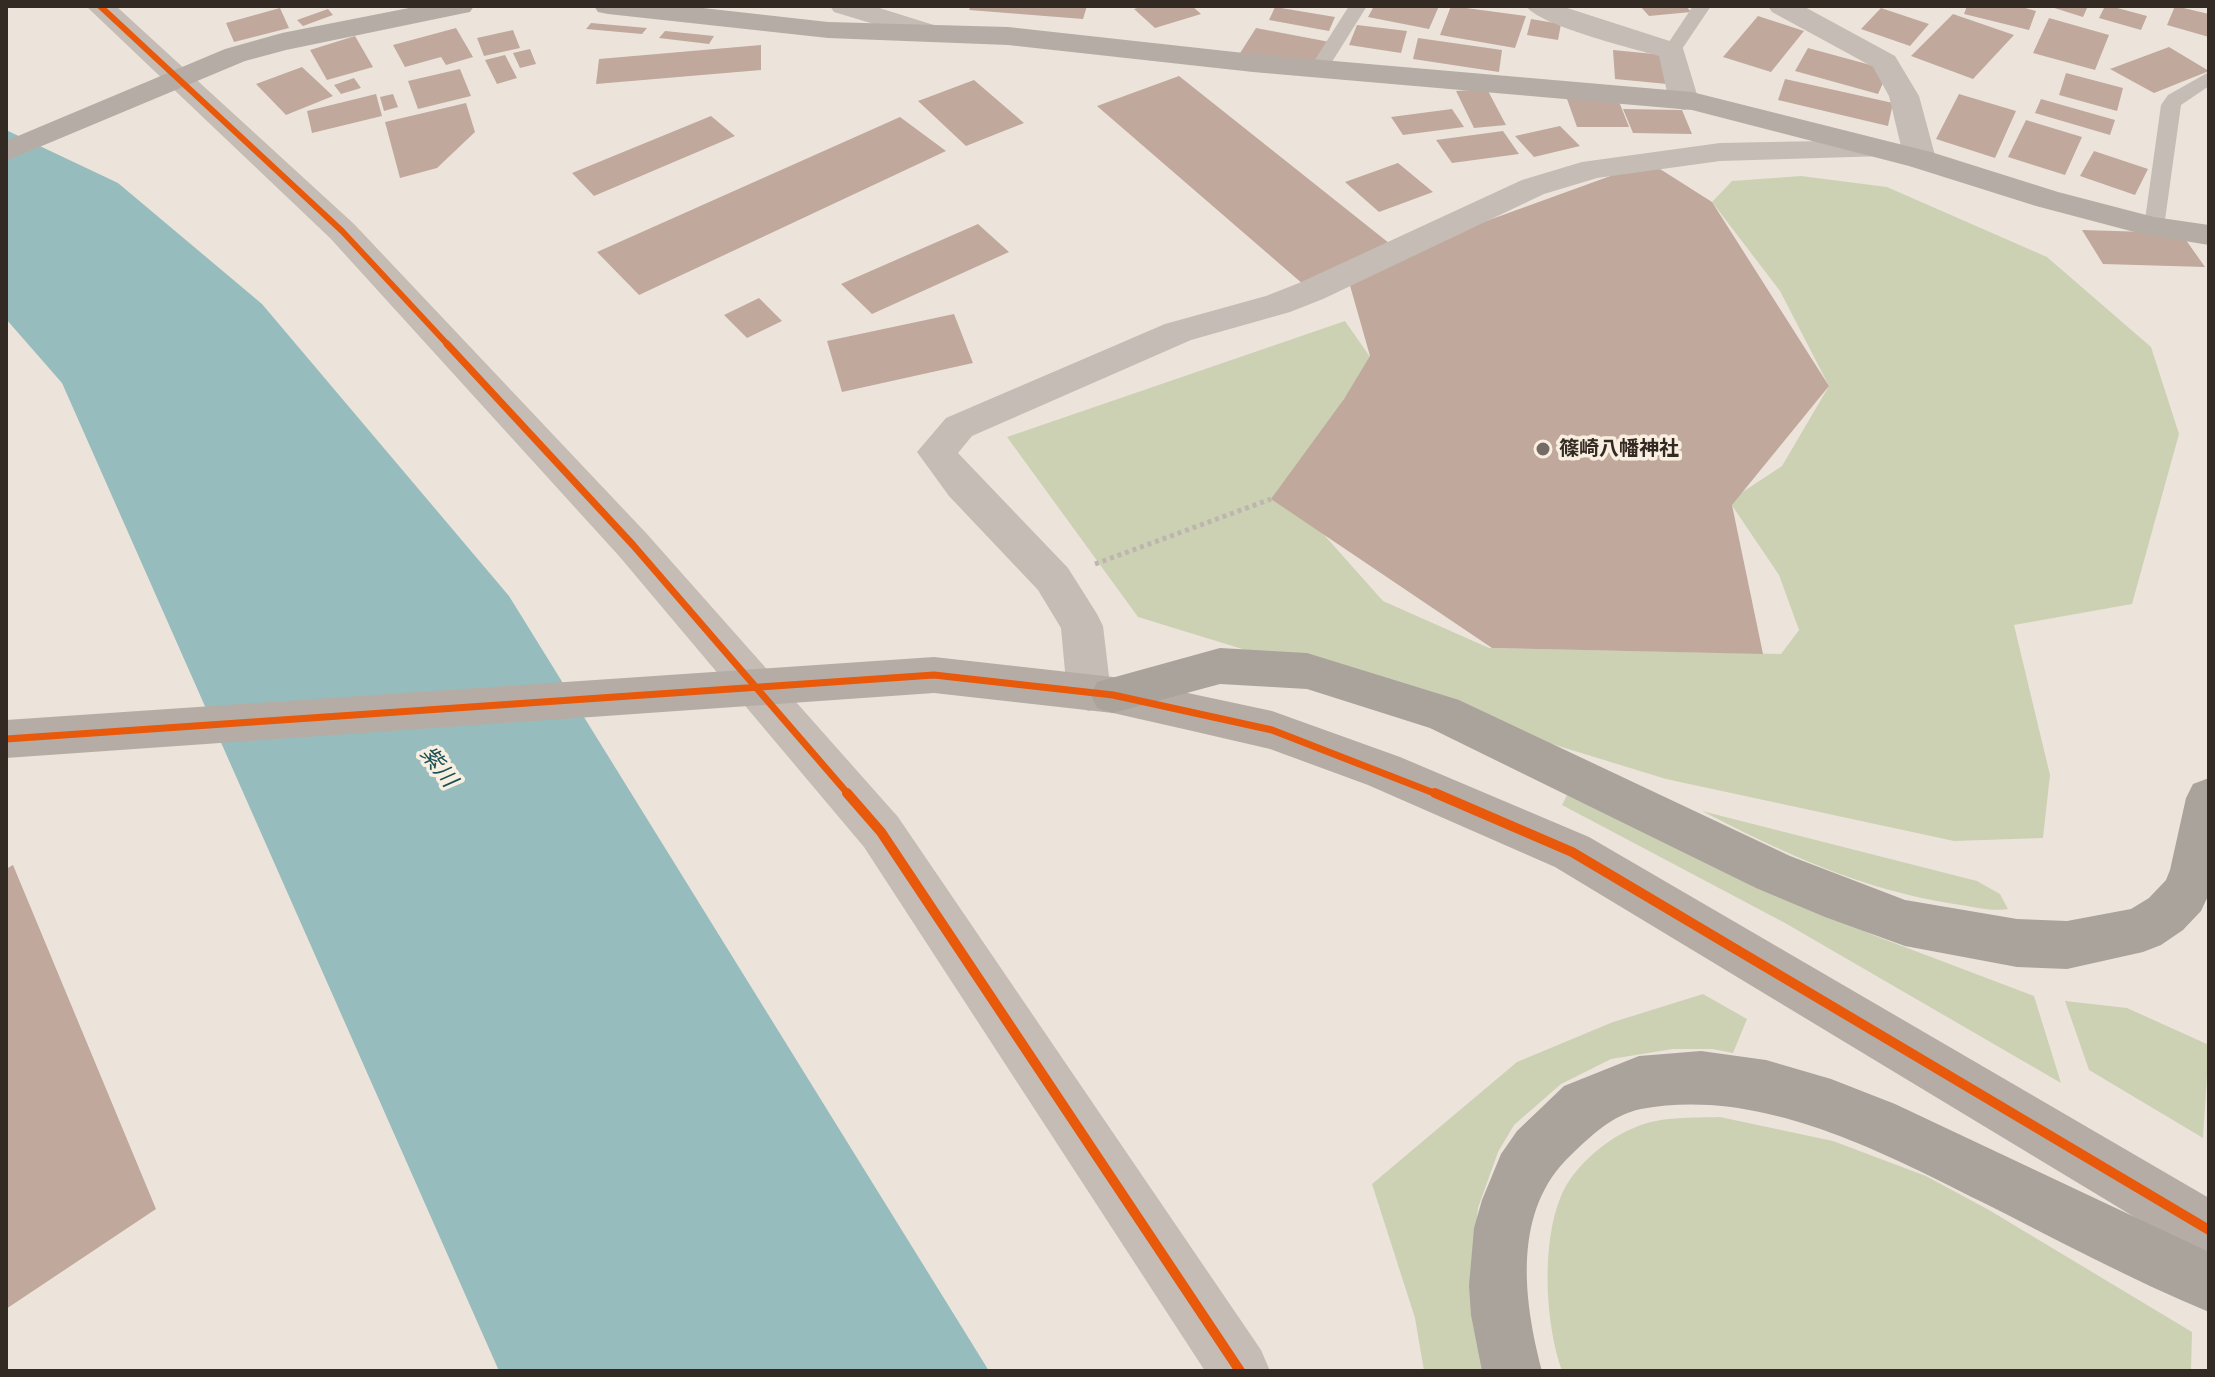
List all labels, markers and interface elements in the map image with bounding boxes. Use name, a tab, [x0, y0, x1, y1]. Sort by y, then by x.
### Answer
place label: 篠崎八幡神社	[1559, 437, 1679, 461]
marker: 篠崎八幡神社	[1534, 440, 1552, 458]
water label: 紫川	[414, 742, 462, 792]

